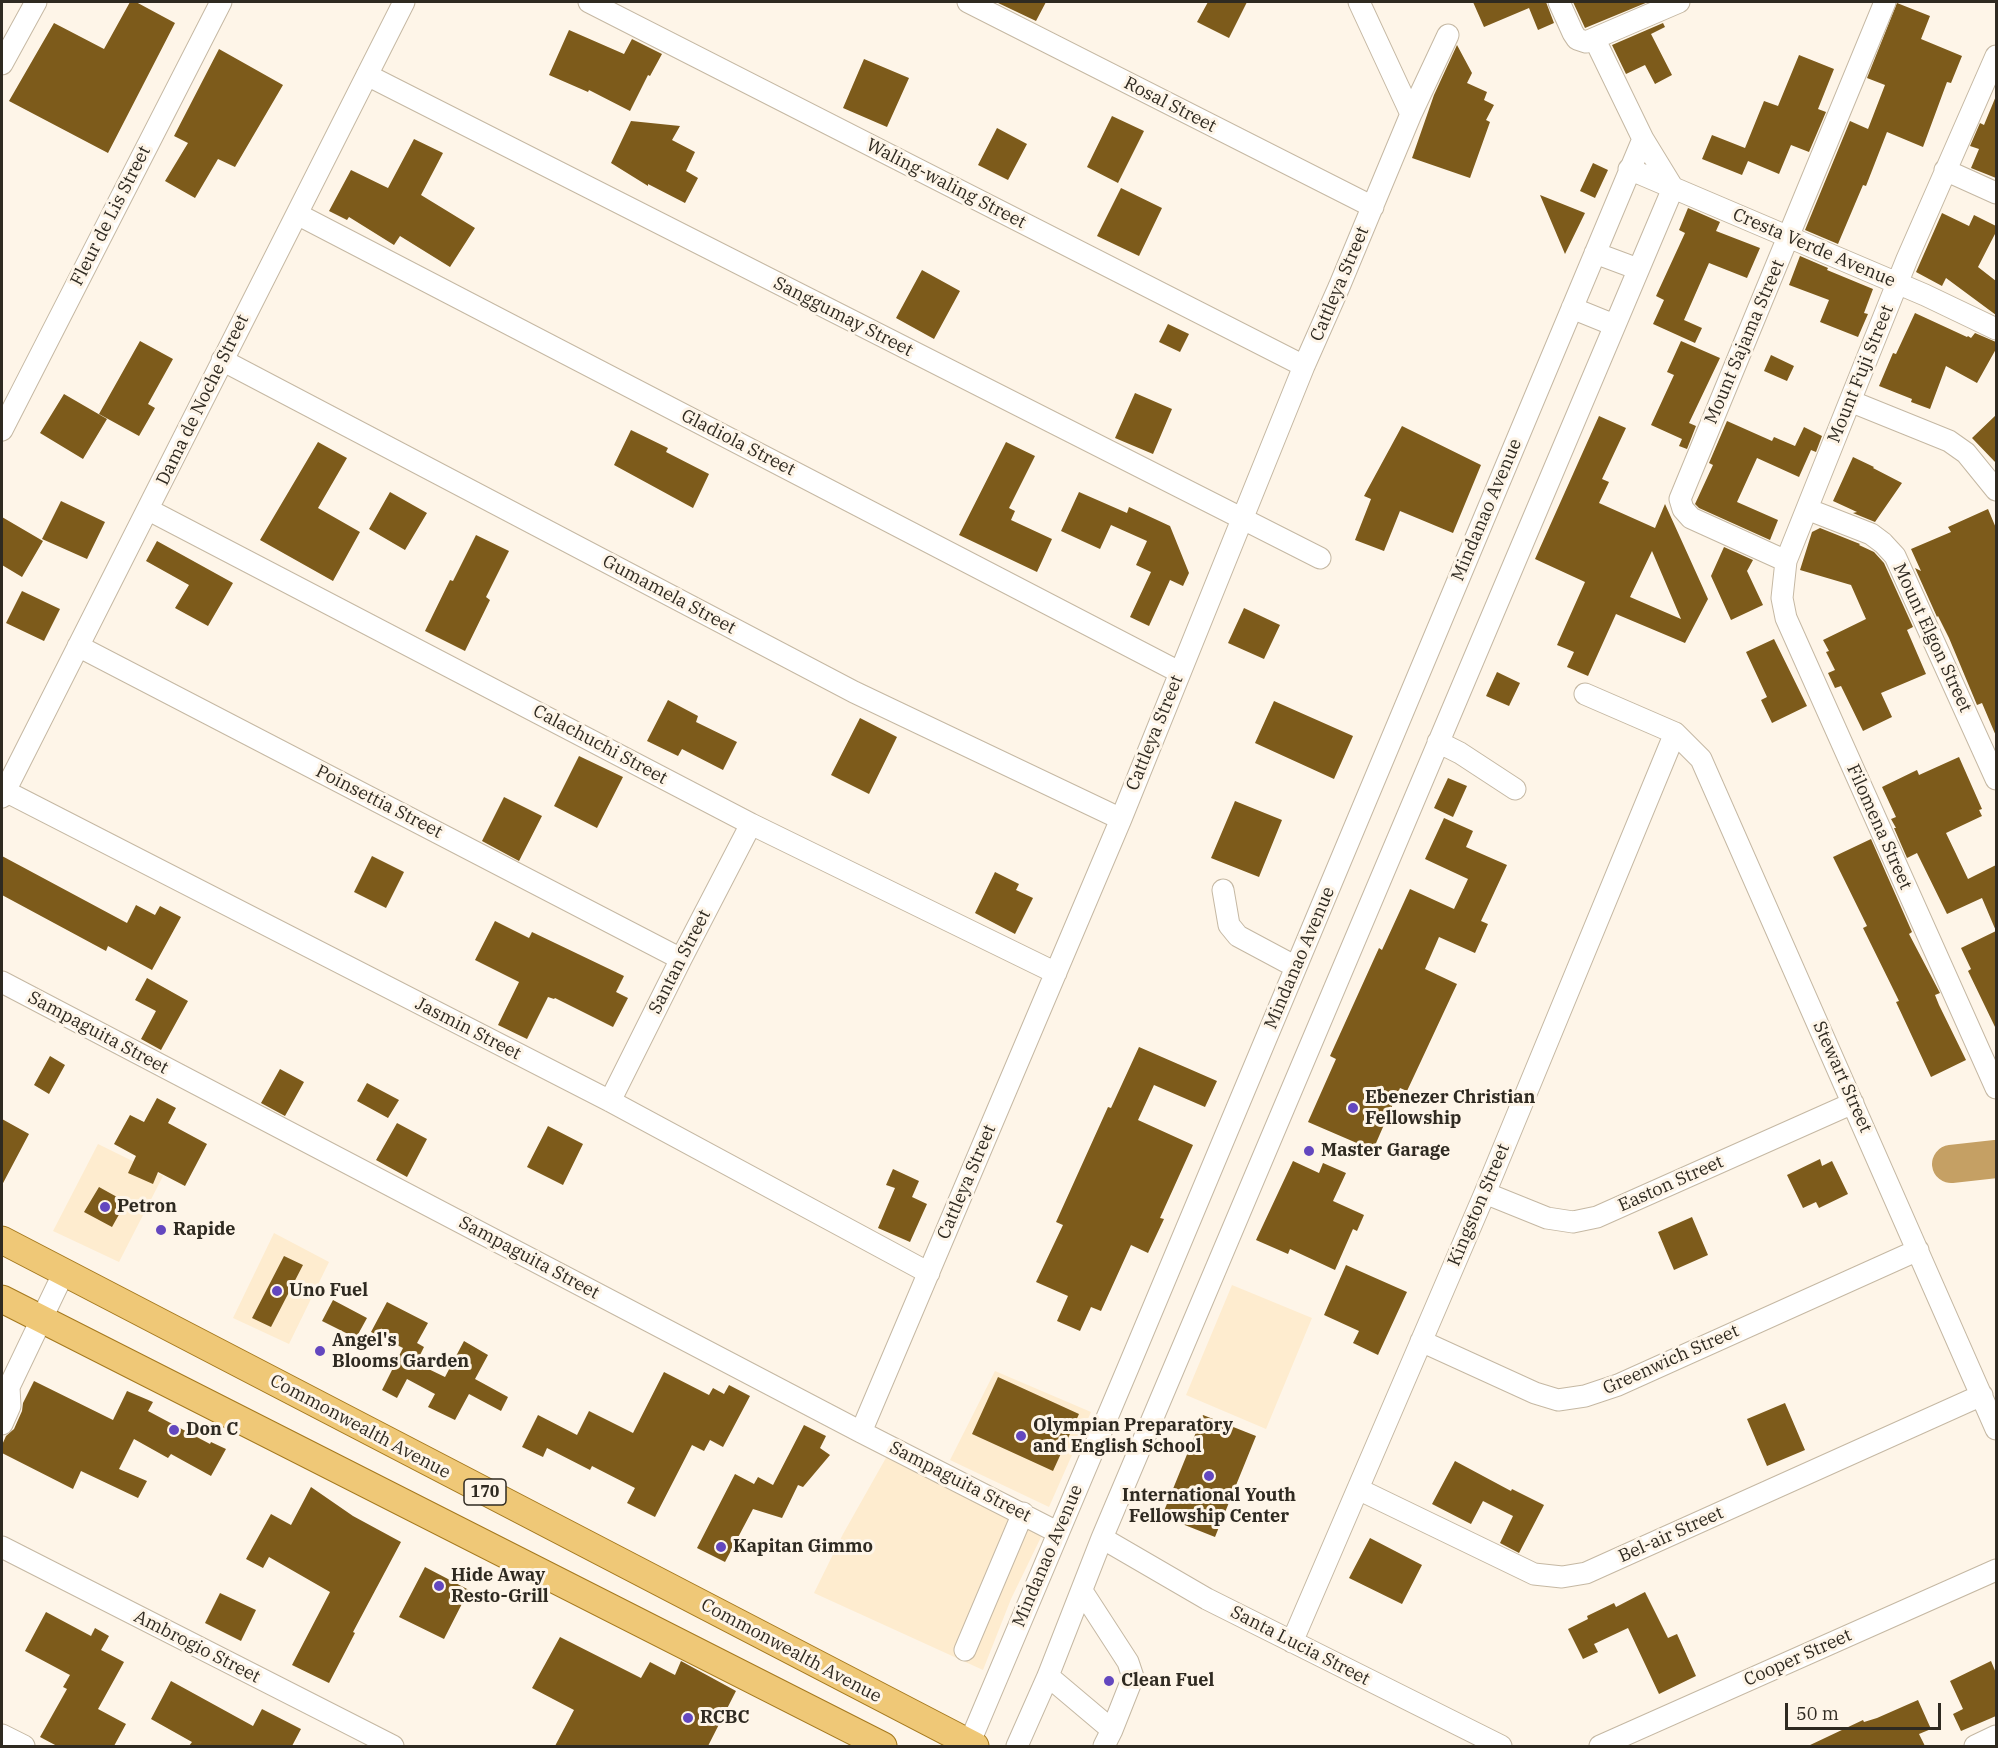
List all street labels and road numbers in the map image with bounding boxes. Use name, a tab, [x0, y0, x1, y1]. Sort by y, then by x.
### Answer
street label: Rosal Street	[1120, 73, 1220, 137]
street label: Waling-waling Street	[863, 134, 1029, 234]
street label: Fleur de Lis Street	[66, 142, 156, 290]
street label: Cresta Verde Avenue	[1729, 204, 1899, 292]
street label: Cattleya Street	[1306, 223, 1374, 345]
street label: Mount Sajama Street	[1701, 257, 1789, 427]
street label: Sanggumay Street	[770, 272, 916, 362]
street label: Mount Fuji Street	[1823, 302, 1899, 446]
street label: Dama de Noche Street	[152, 311, 254, 489]
street label: Gladiola Street	[677, 405, 799, 481]
street label: Mindanao Avenue	[1447, 436, 1527, 584]
street label: Gumamela Street	[599, 551, 739, 639]
street label: Mount Elgon Street	[1888, 560, 1976, 716]
street label: Cattleya Street	[1122, 672, 1188, 794]
street label: Calachuchi Street	[529, 700, 671, 790]
street label: Poinsettia Street	[312, 761, 446, 843]
street label: Filomena Street	[1842, 761, 1916, 893]
street label: Mindanao Avenue	[1260, 884, 1340, 1032]
street label: Santan Street	[644, 906, 716, 1018]
street label: Sampaguita Street	[24, 987, 172, 1079]
street label: Jasmin Street	[412, 993, 524, 1065]
street label: Stewart Street	[1808, 1018, 1876, 1136]
street label: Cattleya Street	[933, 1121, 1001, 1243]
street label: Kingston Street	[1443, 1140, 1515, 1270]
street label: Easton Street	[1615, 1151, 1727, 1217]
street label: Sampaguita Street	[455, 1212, 603, 1304]
street label: Greenwich Street	[1600, 1320, 1742, 1400]
street label: Commonwealth Avenue	[266, 1370, 454, 1484]
street label: Sampaguita Street	[886, 1437, 1034, 1527]
road number: 170	[464, 1479, 506, 1505]
street label: Mindanao Avenue	[1008, 1482, 1088, 1630]
street label: Bel-air Street	[1615, 1502, 1727, 1568]
street label: Commonwealth Avenue	[697, 1594, 885, 1708]
street label: Santa Lucia Street	[1227, 1602, 1373, 1690]
street label: Ambrogio Street	[130, 1606, 264, 1688]
street label: Cooper Street	[1741, 1625, 1855, 1691]

